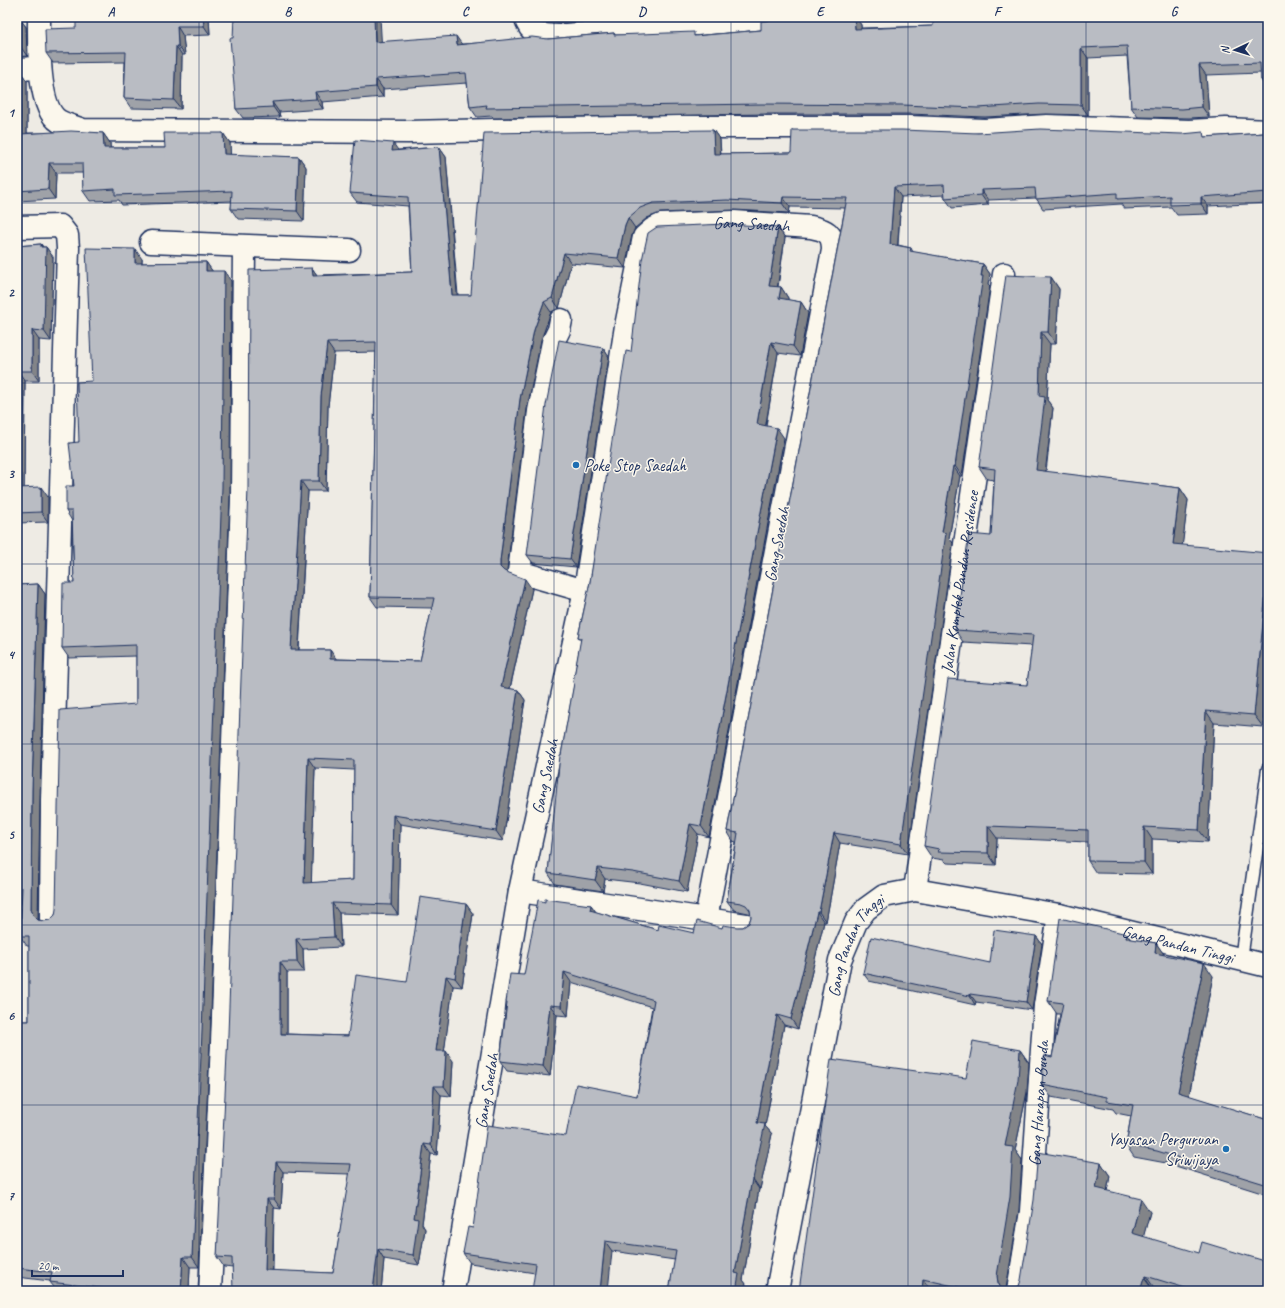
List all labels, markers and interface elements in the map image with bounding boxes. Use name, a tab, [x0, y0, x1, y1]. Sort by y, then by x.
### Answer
text: A	[108, 4, 116, 20]
text: B	[285, 4, 293, 20]
text: C	[462, 4, 470, 20]
text: D	[638, 4, 647, 20]
text: E	[817, 4, 826, 20]
text: F	[994, 4, 1003, 20]
text: G	[1171, 4, 1179, 20]
north arrow	[1215, 30, 1255, 70]
text: N	[1218, 45, 1232, 55]
text: 1	[8, 105, 16, 121]
street label: Gang Saedah	[713, 211, 791, 236]
text: 2	[8, 285, 15, 301]
place label: Poke Stop Saedah	[584, 455, 687, 476]
marker: Poke Stop Saedah	[571, 460, 581, 470]
text: 3	[8, 466, 15, 482]
street label: Jalan Komplek Pandan Residence	[936, 488, 983, 676]
street label: Gang Saedah	[759, 504, 795, 583]
text: 4	[8, 647, 16, 663]
street label: Gang Saedah	[527, 736, 563, 816]
text: 5	[8, 827, 15, 843]
street label: Gang Pandan Tinggi	[823, 888, 890, 998]
street label: Gang Pandan Tinggi	[1120, 920, 1238, 968]
text: 6	[8, 1008, 15, 1024]
street label: Gang Harapan Bunda	[1024, 1038, 1053, 1166]
street label: Gang Saedah	[470, 1050, 503, 1130]
place label: Yayasan Perguruan Sriwijaya	[1107, 1129, 1220, 1170]
marker: Yayasan Perguruan Sriwijaya	[1221, 1144, 1231, 1154]
text: 7	[8, 1188, 15, 1204]
scale bar	[32, 1252, 123, 1278]
text: 20 m	[38, 1258, 60, 1274]

